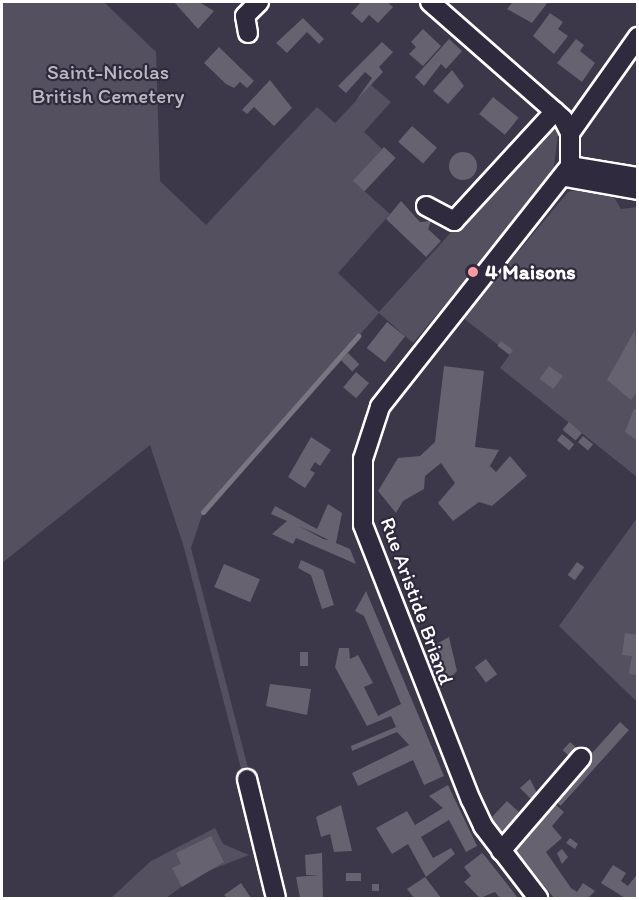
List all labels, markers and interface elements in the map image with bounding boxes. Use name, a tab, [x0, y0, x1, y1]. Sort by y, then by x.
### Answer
park label: Saint-Nicolas British Cemetery	[31, 59, 185, 109]
place label: 4 Maisons	[485, 259, 576, 285]
marker: 4 Maisons	[466, 265, 480, 279]
street label: Rue Aristide Briand	[375, 514, 459, 688]

